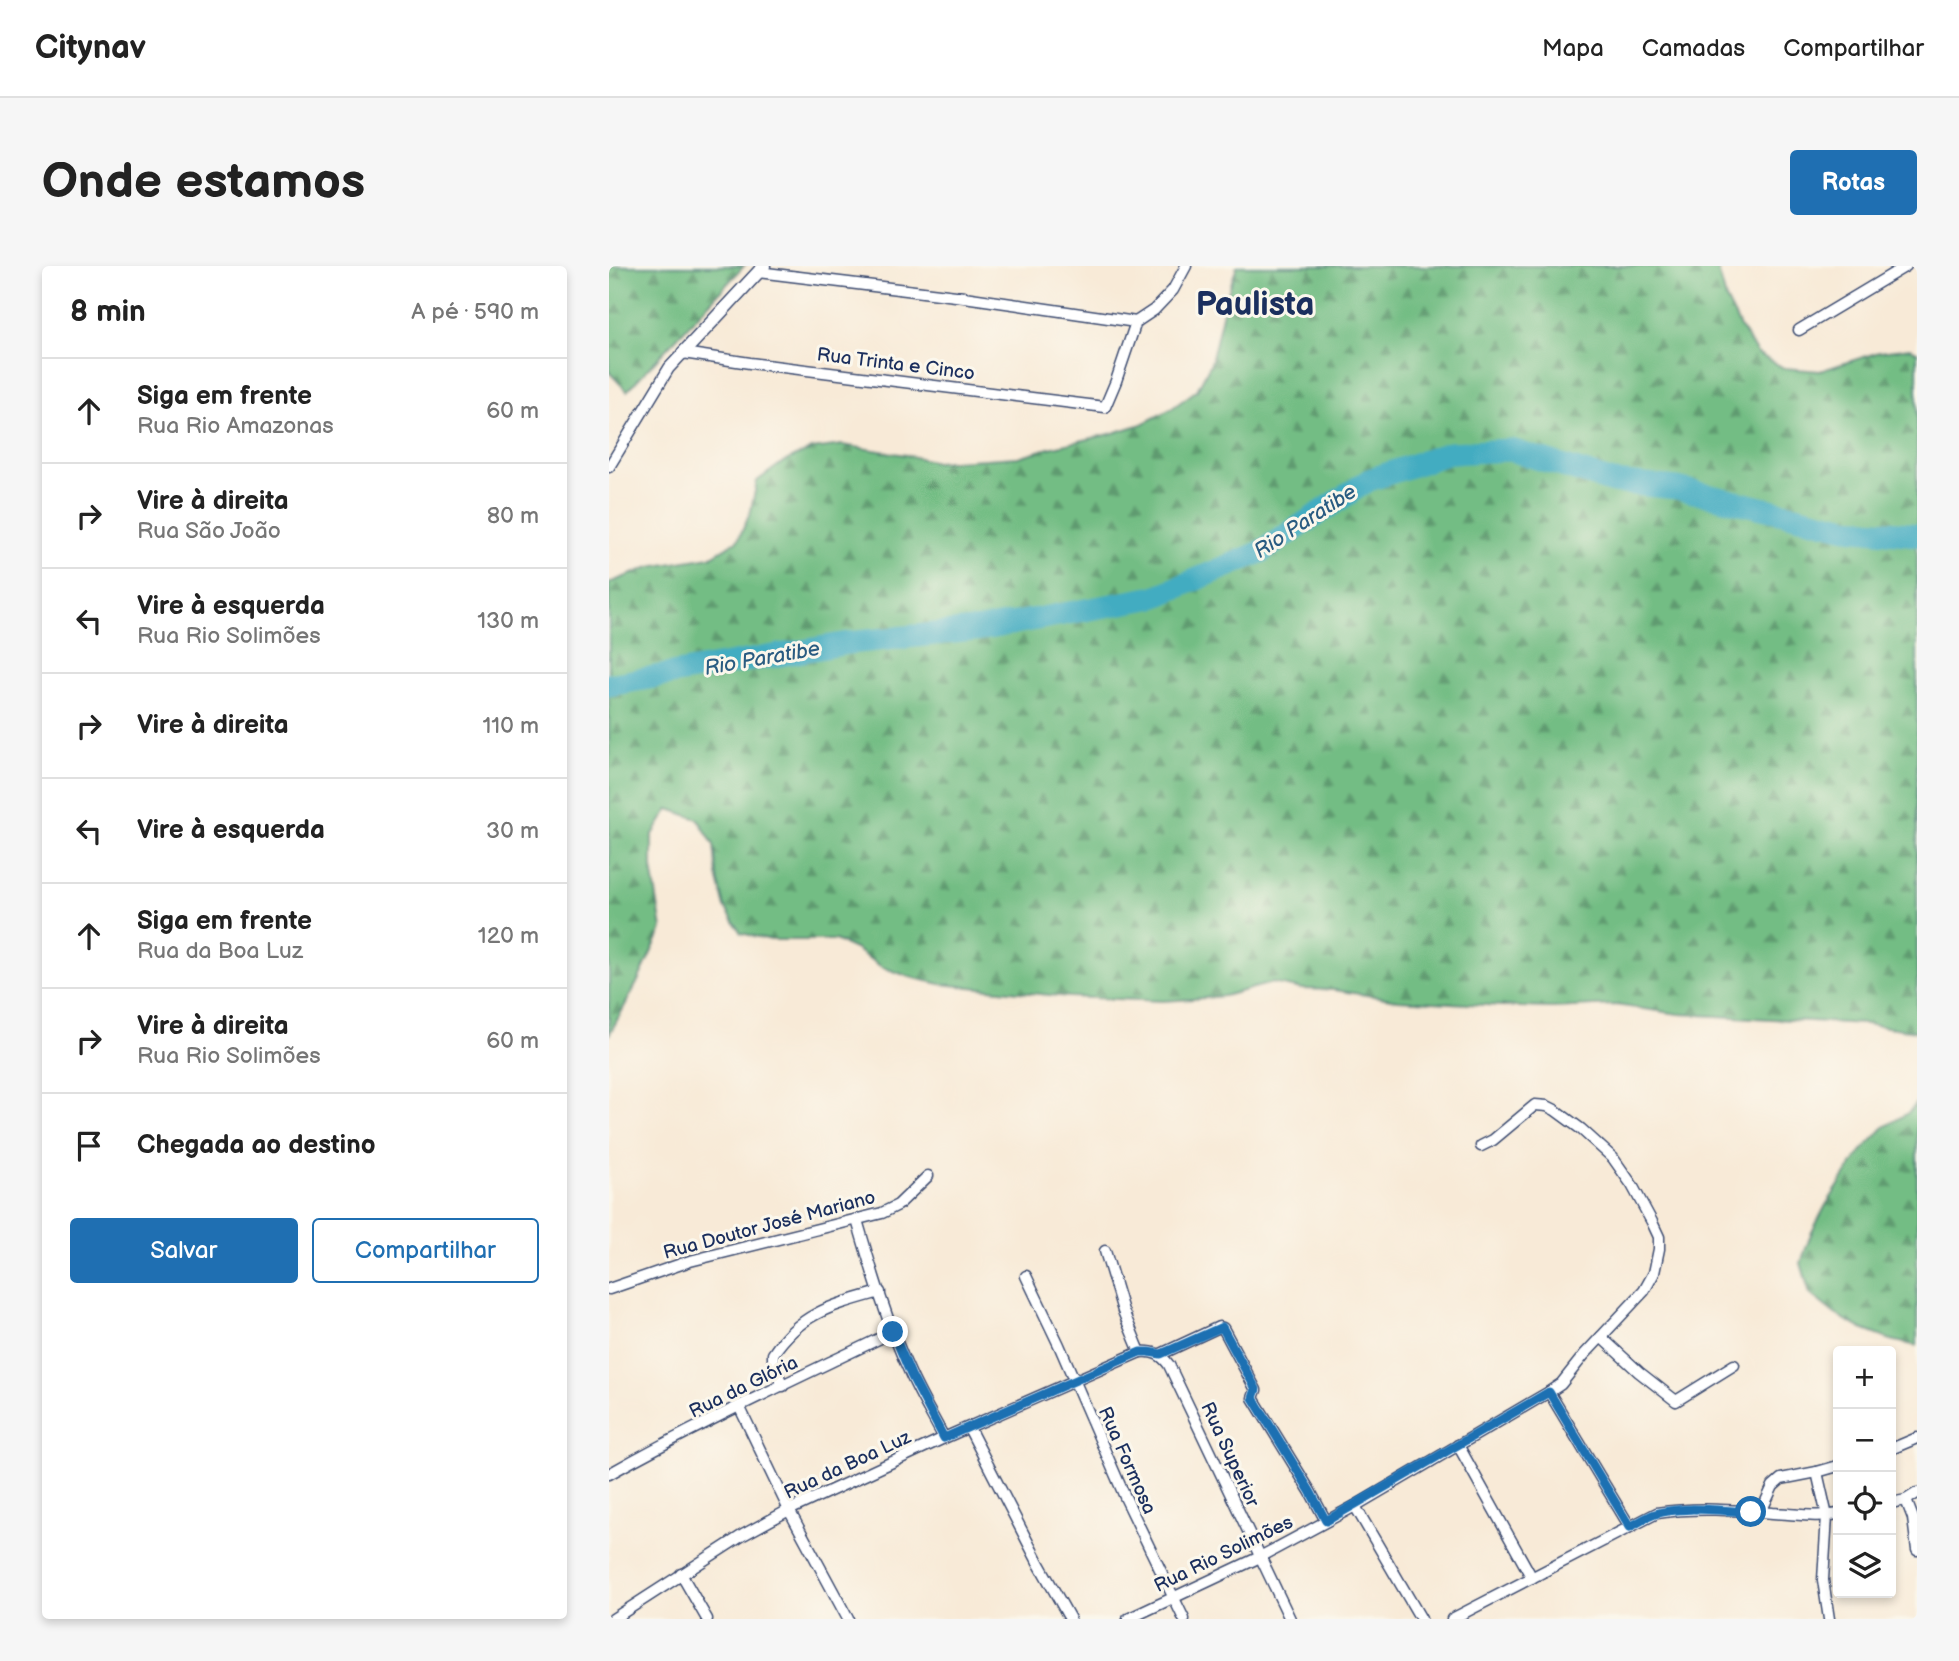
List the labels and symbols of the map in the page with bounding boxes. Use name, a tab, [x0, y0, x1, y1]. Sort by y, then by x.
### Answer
district label: Paulista	[1196, 285, 1314, 325]
street label: Rua Trinta e Cinco	[816, 343, 976, 386]
water label: Rio Paratibe	[1249, 479, 1361, 564]
water label: Rio Paratibe	[702, 636, 822, 681]
street label: Rua Doutor José Mariano	[661, 1186, 878, 1265]
route end	[877, 1316, 908, 1347]
street label: Rua da Glória	[686, 1351, 802, 1424]
street label: Rua Superior	[1195, 1399, 1264, 1512]
street label: Rua Formosa	[1093, 1403, 1161, 1518]
street label: Rua da Boa Luz	[781, 1426, 915, 1505]
route start	[1735, 1496, 1766, 1527]
street label: Rua Rio Solimões	[1150, 1511, 1297, 1598]

